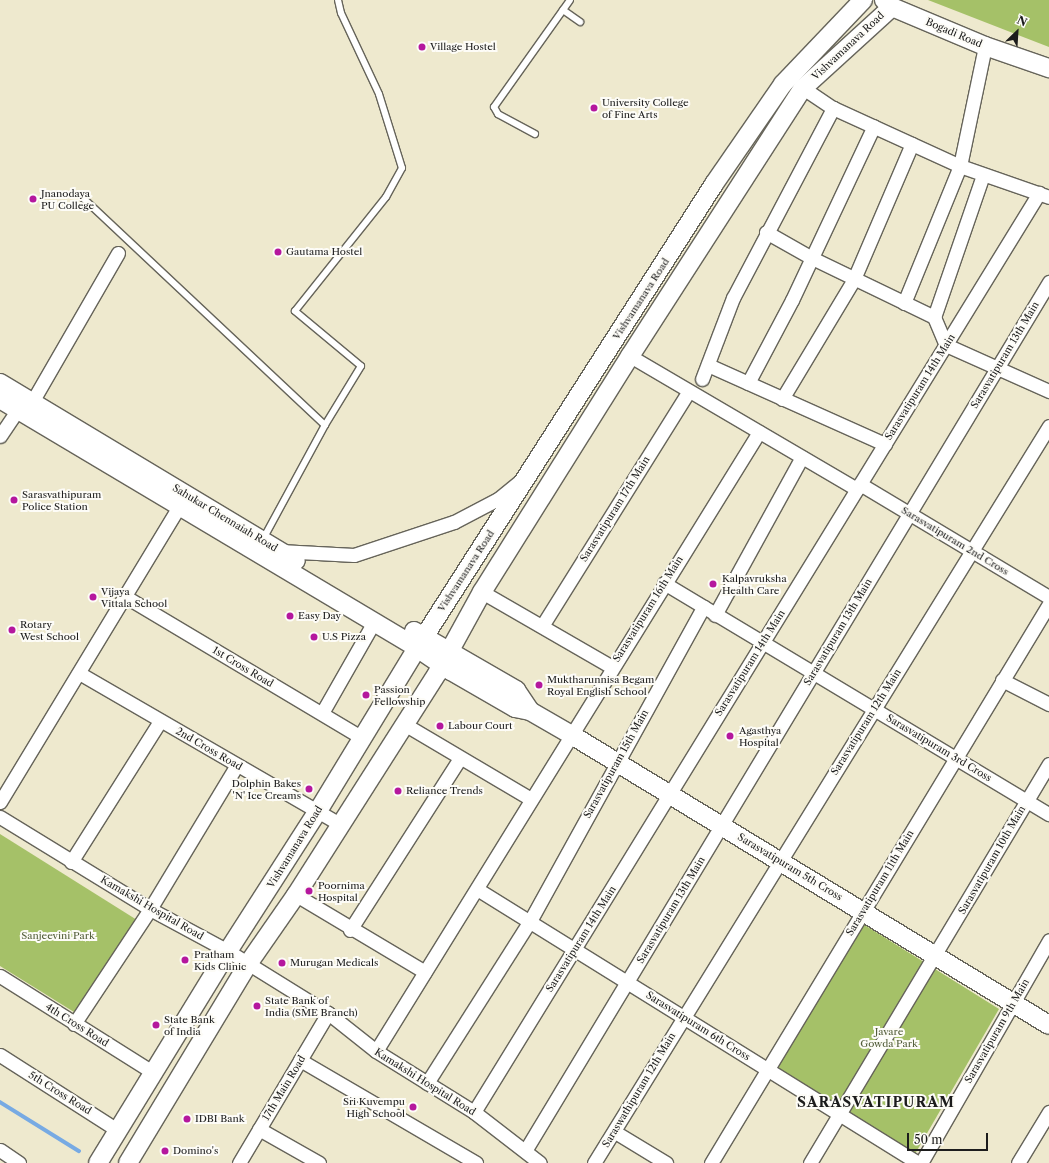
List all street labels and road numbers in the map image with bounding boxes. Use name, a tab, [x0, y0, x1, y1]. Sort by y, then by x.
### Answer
street label: Vishvamanava Road	[809, 9, 887, 83]
street label: Bogadi Road	[924, 16, 984, 50]
street label: Vishvamanava Road	[610, 256, 672, 342]
street label: Sarasvatipuram 13th Main	[968, 299, 1042, 411]
street label: Sarasvatipuram 14th Main	[882, 332, 958, 442]
street label: Sarasvatipuram 17th Main	[578, 454, 652, 564]
street label: Sahukar Chennaiah Road	[170, 482, 280, 554]
street label: Sarasvatipuram 2nd Cross	[899, 504, 1011, 578]
street label: Vishvamanava Road	[435, 528, 497, 614]
street label: Sarasvatipuram 16th Main	[610, 554, 686, 664]
street label: Sarasvatipuram 13th Main	[801, 576, 875, 688]
street label: Sarasvatipuram 14th Main	[712, 608, 788, 718]
street label: 1st Cross Road	[210, 644, 276, 690]
street label: Sarasvatipuram 12th Main	[828, 667, 904, 777]
street label: Sarasvatipuram 15th Main	[581, 708, 651, 820]
street label: Sarasvatipuram 3rd Cross	[884, 712, 994, 784]
street label: 2nd Cross Road	[174, 725, 244, 773]
street label: Vishvamanava Road	[265, 804, 325, 890]
street label: Sarasvatipuram 10th Main	[956, 804, 1028, 916]
street label: Sarasvatipuram 11th Main	[844, 828, 916, 938]
street label: Sarasvatipuram 5th Cross	[735, 831, 845, 903]
street label: Sarasvatipuram 13th Main	[634, 854, 708, 966]
street label: Kamakshi Hospital Road	[98, 874, 206, 942]
street label: Sarasvatipuram 14th Main	[543, 884, 619, 994]
street label: Sarasvatipuram 9th Main	[962, 977, 1032, 1085]
street label: Sarasvatipuram 6th Cross	[644, 989, 752, 1063]
street label: 4th Cross Road	[43, 1001, 111, 1049]
street label: Saraswathipuram 12th Main	[600, 1030, 678, 1150]
street label: Kamakshi Hospital Road	[372, 1046, 478, 1118]
street label: 17th Main Road	[260, 1053, 308, 1123]
street label: 5th Cross Road	[26, 1069, 94, 1117]

